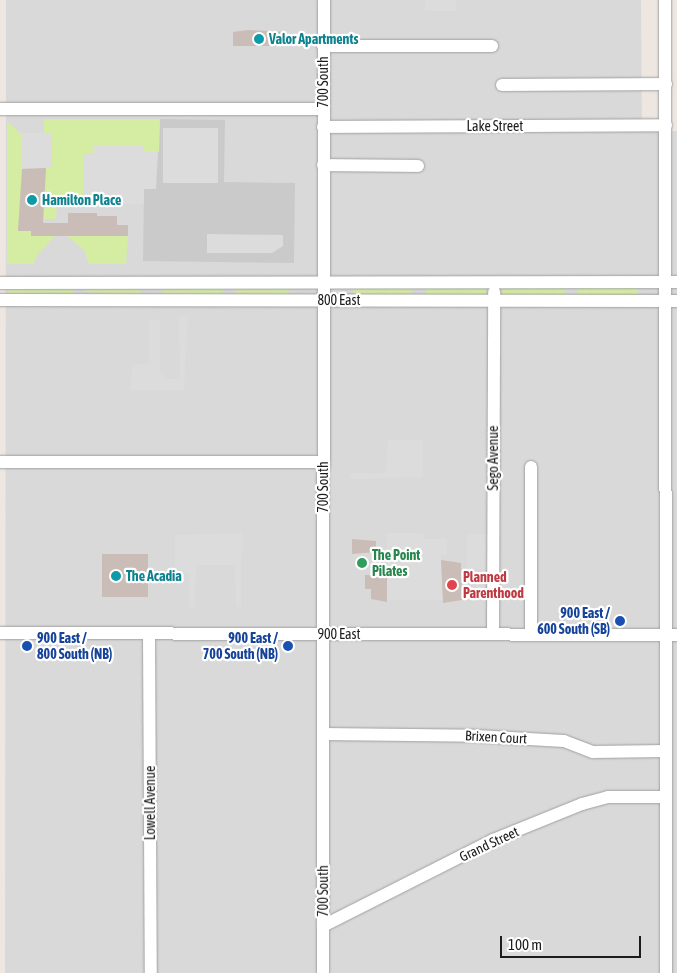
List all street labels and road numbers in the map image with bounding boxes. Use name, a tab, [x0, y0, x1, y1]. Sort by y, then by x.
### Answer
street label: 700 South	[315, 56, 331, 108]
street label: Lake Street	[467, 118, 523, 134]
street label: 800 East	[317, 292, 361, 308]
street label: Sego Avenue	[485, 425, 501, 491]
street label: 700 South	[315, 461, 331, 513]
street label: 900 East	[317, 626, 361, 642]
street label: Brixen Court	[464, 727, 528, 747]
street label: Lowell Avenue	[142, 766, 158, 840]
street label: Grand Street	[457, 823, 521, 865]
street label: 700 South	[315, 865, 331, 917]

